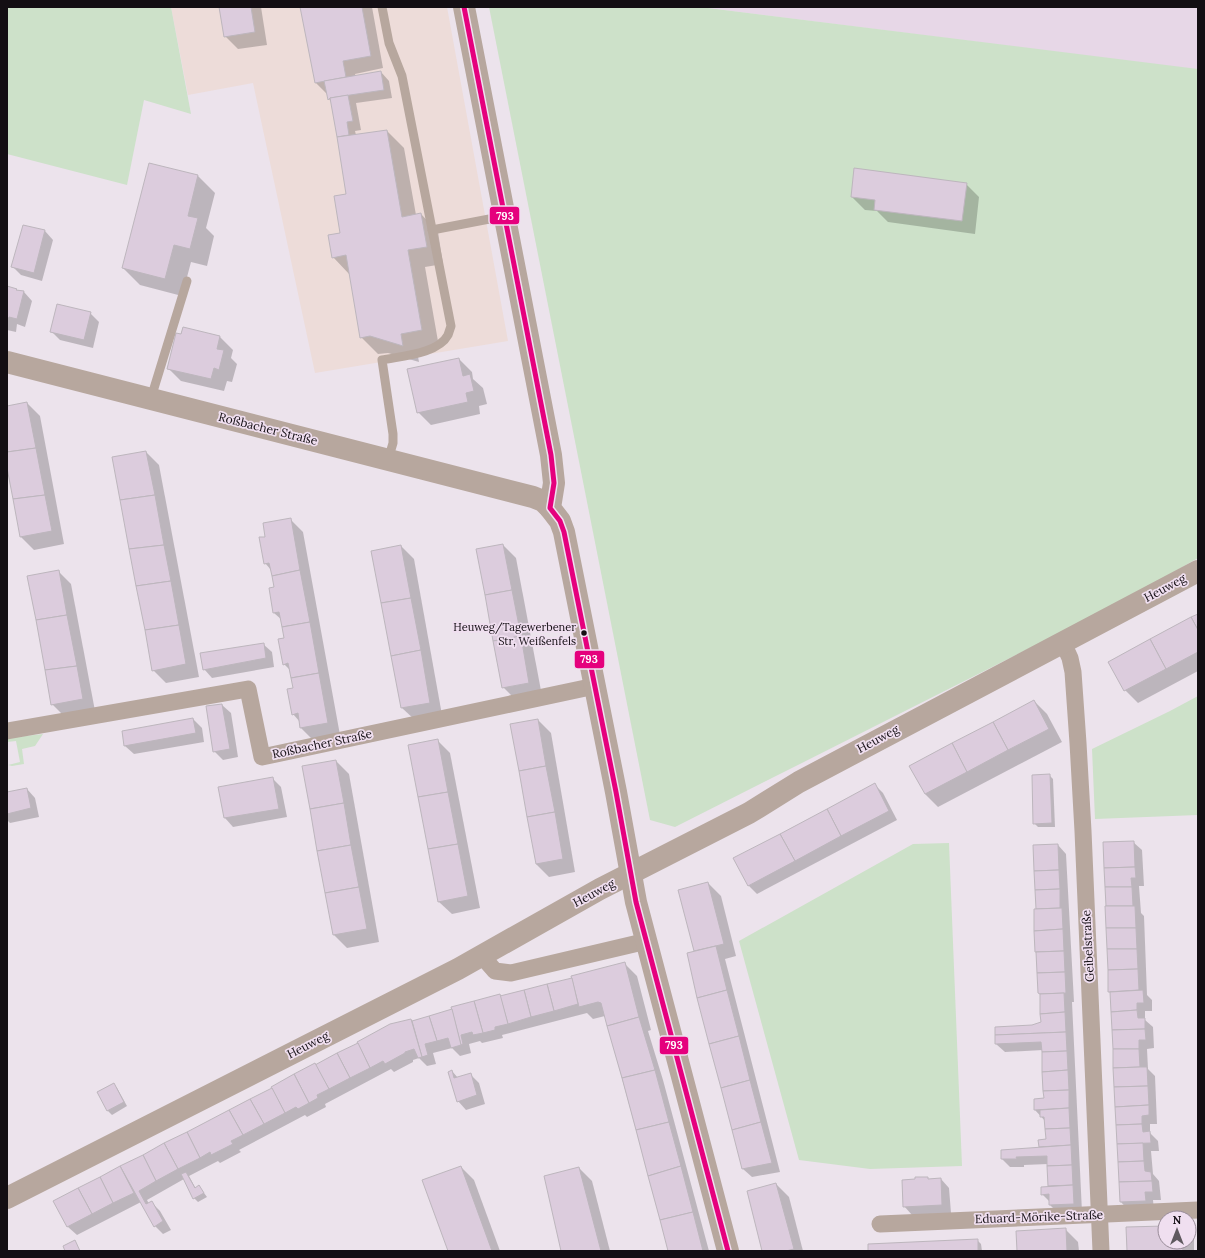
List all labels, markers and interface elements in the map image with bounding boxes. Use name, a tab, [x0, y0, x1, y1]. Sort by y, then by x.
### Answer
line badge: 793	[489, 206, 520, 225]
text: 793	[496, 209, 514, 223]
street label: Roßbacher Straße	[217, 409, 320, 448]
street label: Heuweg	[1141, 570, 1189, 605]
place label: Heuweg/Tagewerbener Str, Weißenfels	[453, 620, 576, 648]
marker: Heuweg/Tagewerbener Str, Weißenfels	[579, 628, 589, 638]
line badge: 793	[574, 650, 605, 669]
text: 793	[580, 652, 598, 666]
street label: Heuweg	[854, 721, 902, 756]
street label: Roßbacher Straße	[271, 726, 374, 761]
street label: Heuweg	[570, 875, 618, 910]
street label: Geibelstraße	[1078, 909, 1097, 982]
street label: Heuweg	[284, 1027, 332, 1062]
line badge: 793	[659, 1036, 689, 1055]
text: 793	[665, 1038, 683, 1052]
street label: Eduard-Mörike-Straße	[975, 1207, 1104, 1226]
north arrow	[1157, 1210, 1197, 1250]
text: N	[1173, 1213, 1182, 1227]

